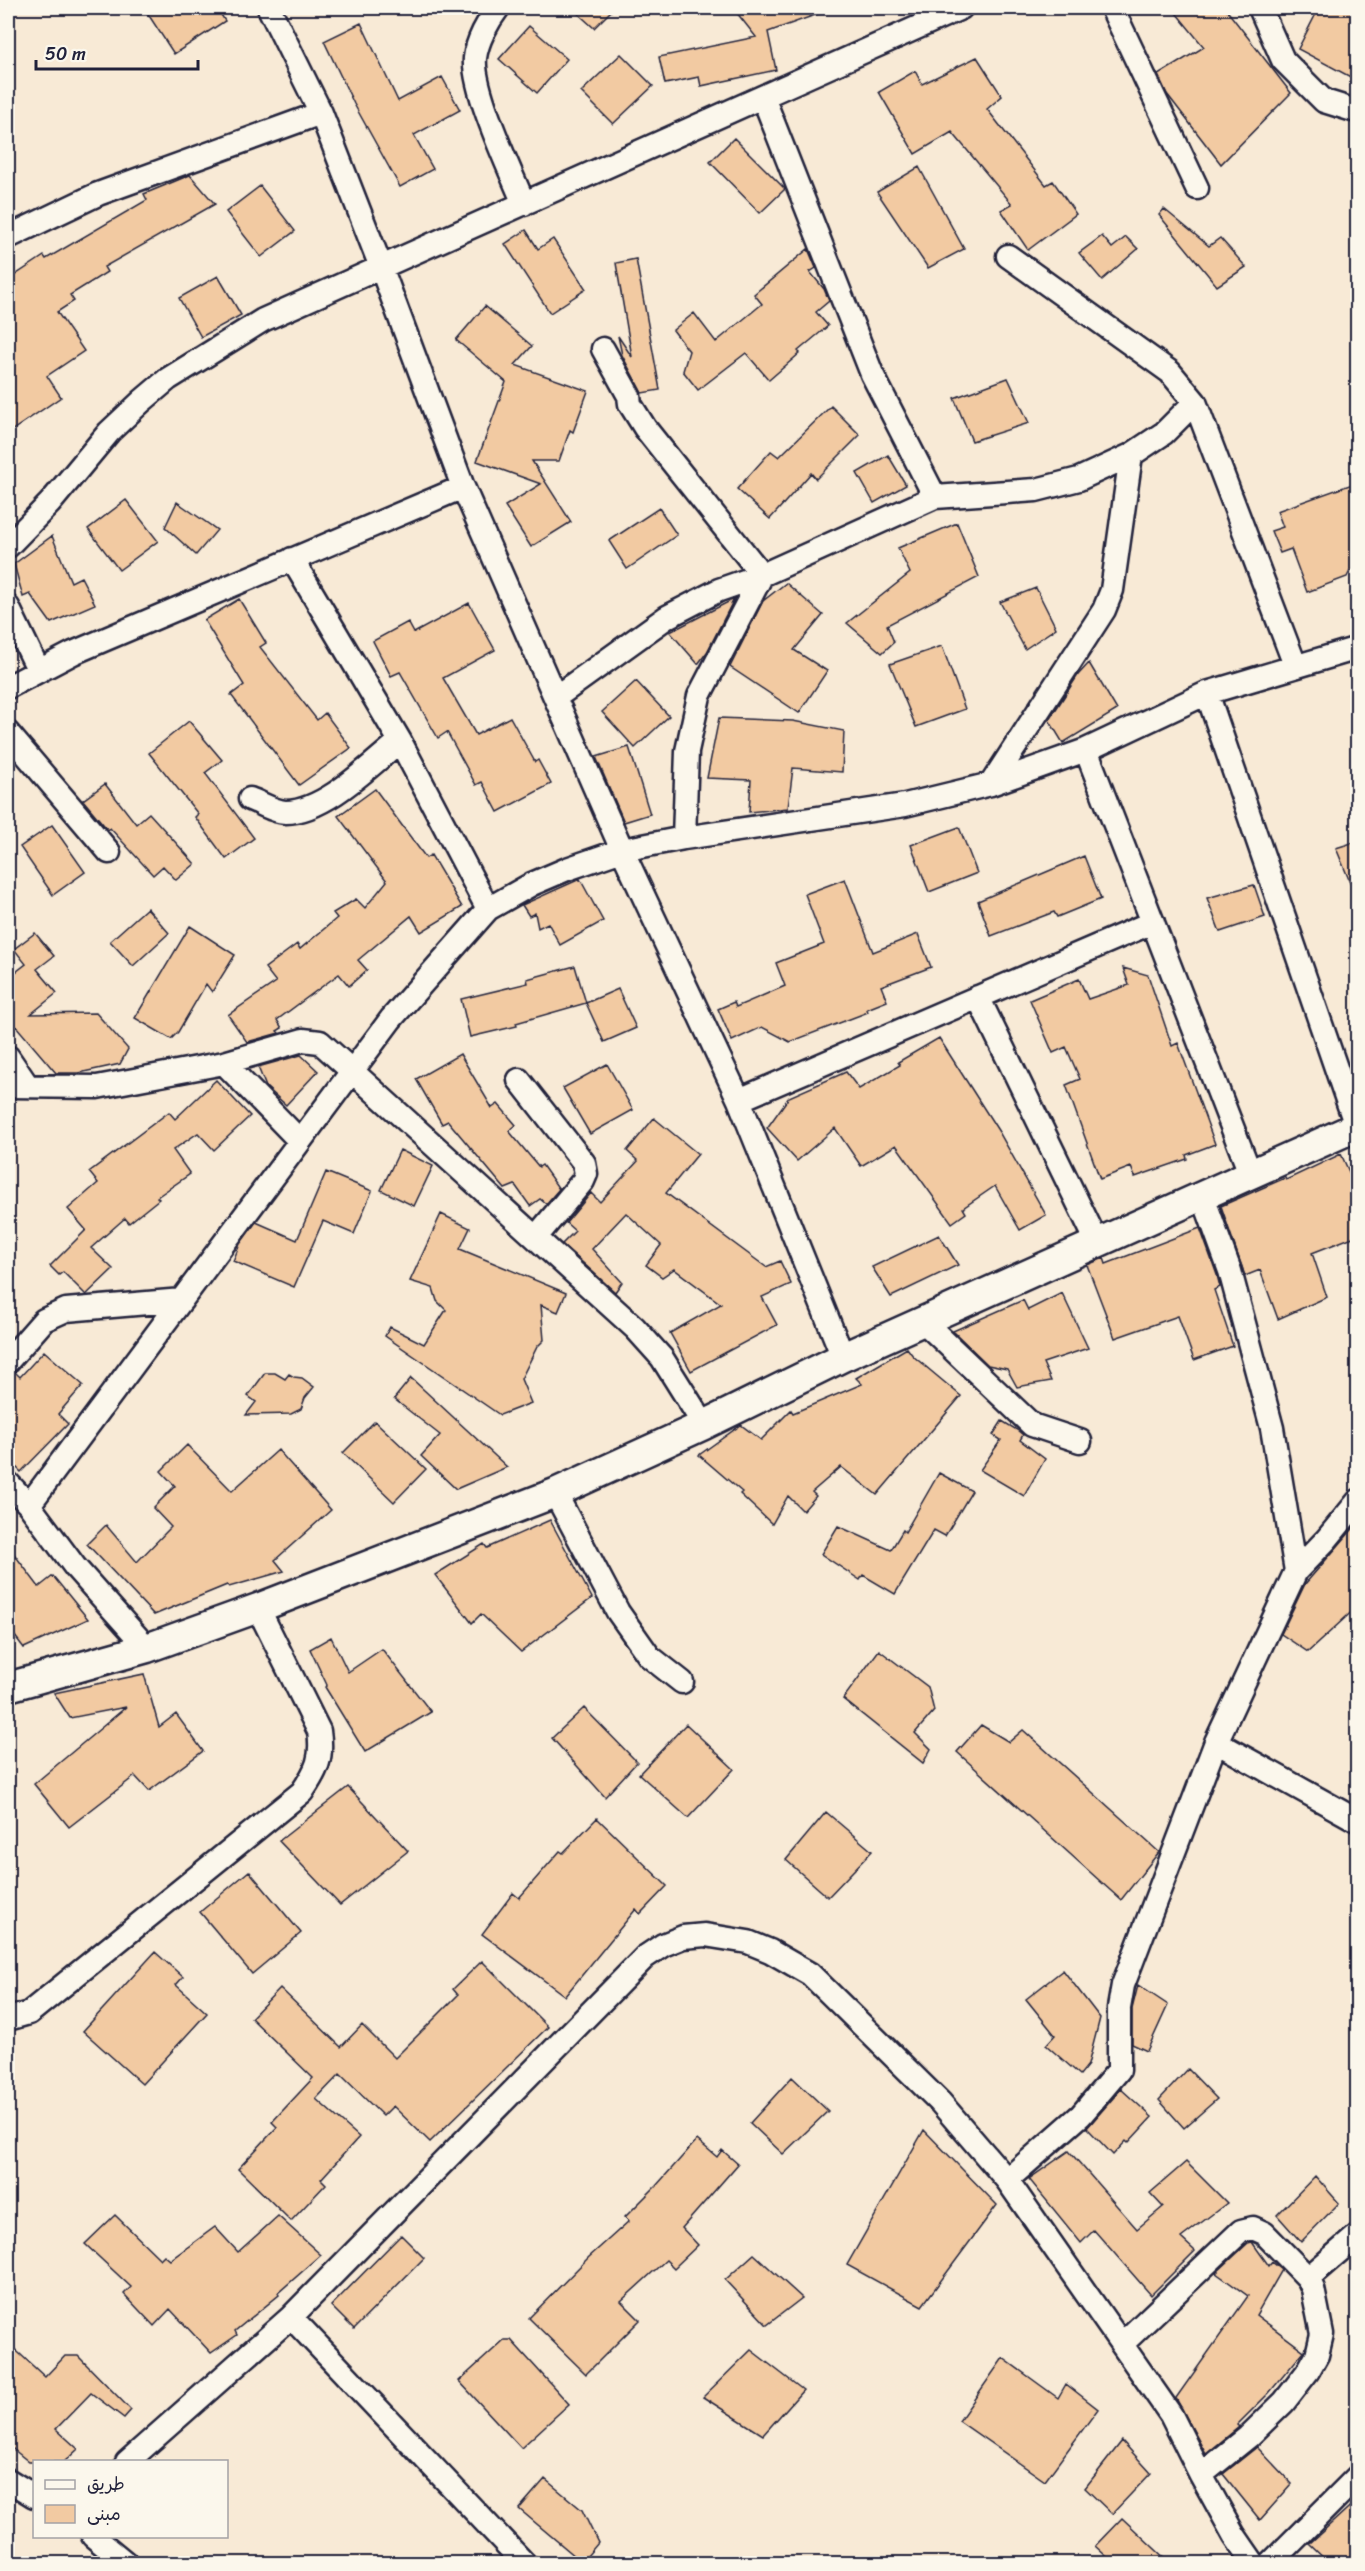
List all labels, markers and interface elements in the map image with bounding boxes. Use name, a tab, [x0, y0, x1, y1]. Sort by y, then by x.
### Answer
scale bar	[36, 33, 198, 71]
text: 50 m	[45, 38, 86, 70]
legend	[33, 2460, 228, 2538]
text: طريق	[87, 2468, 125, 2500]
text: مبنى	[87, 2498, 121, 2530]

